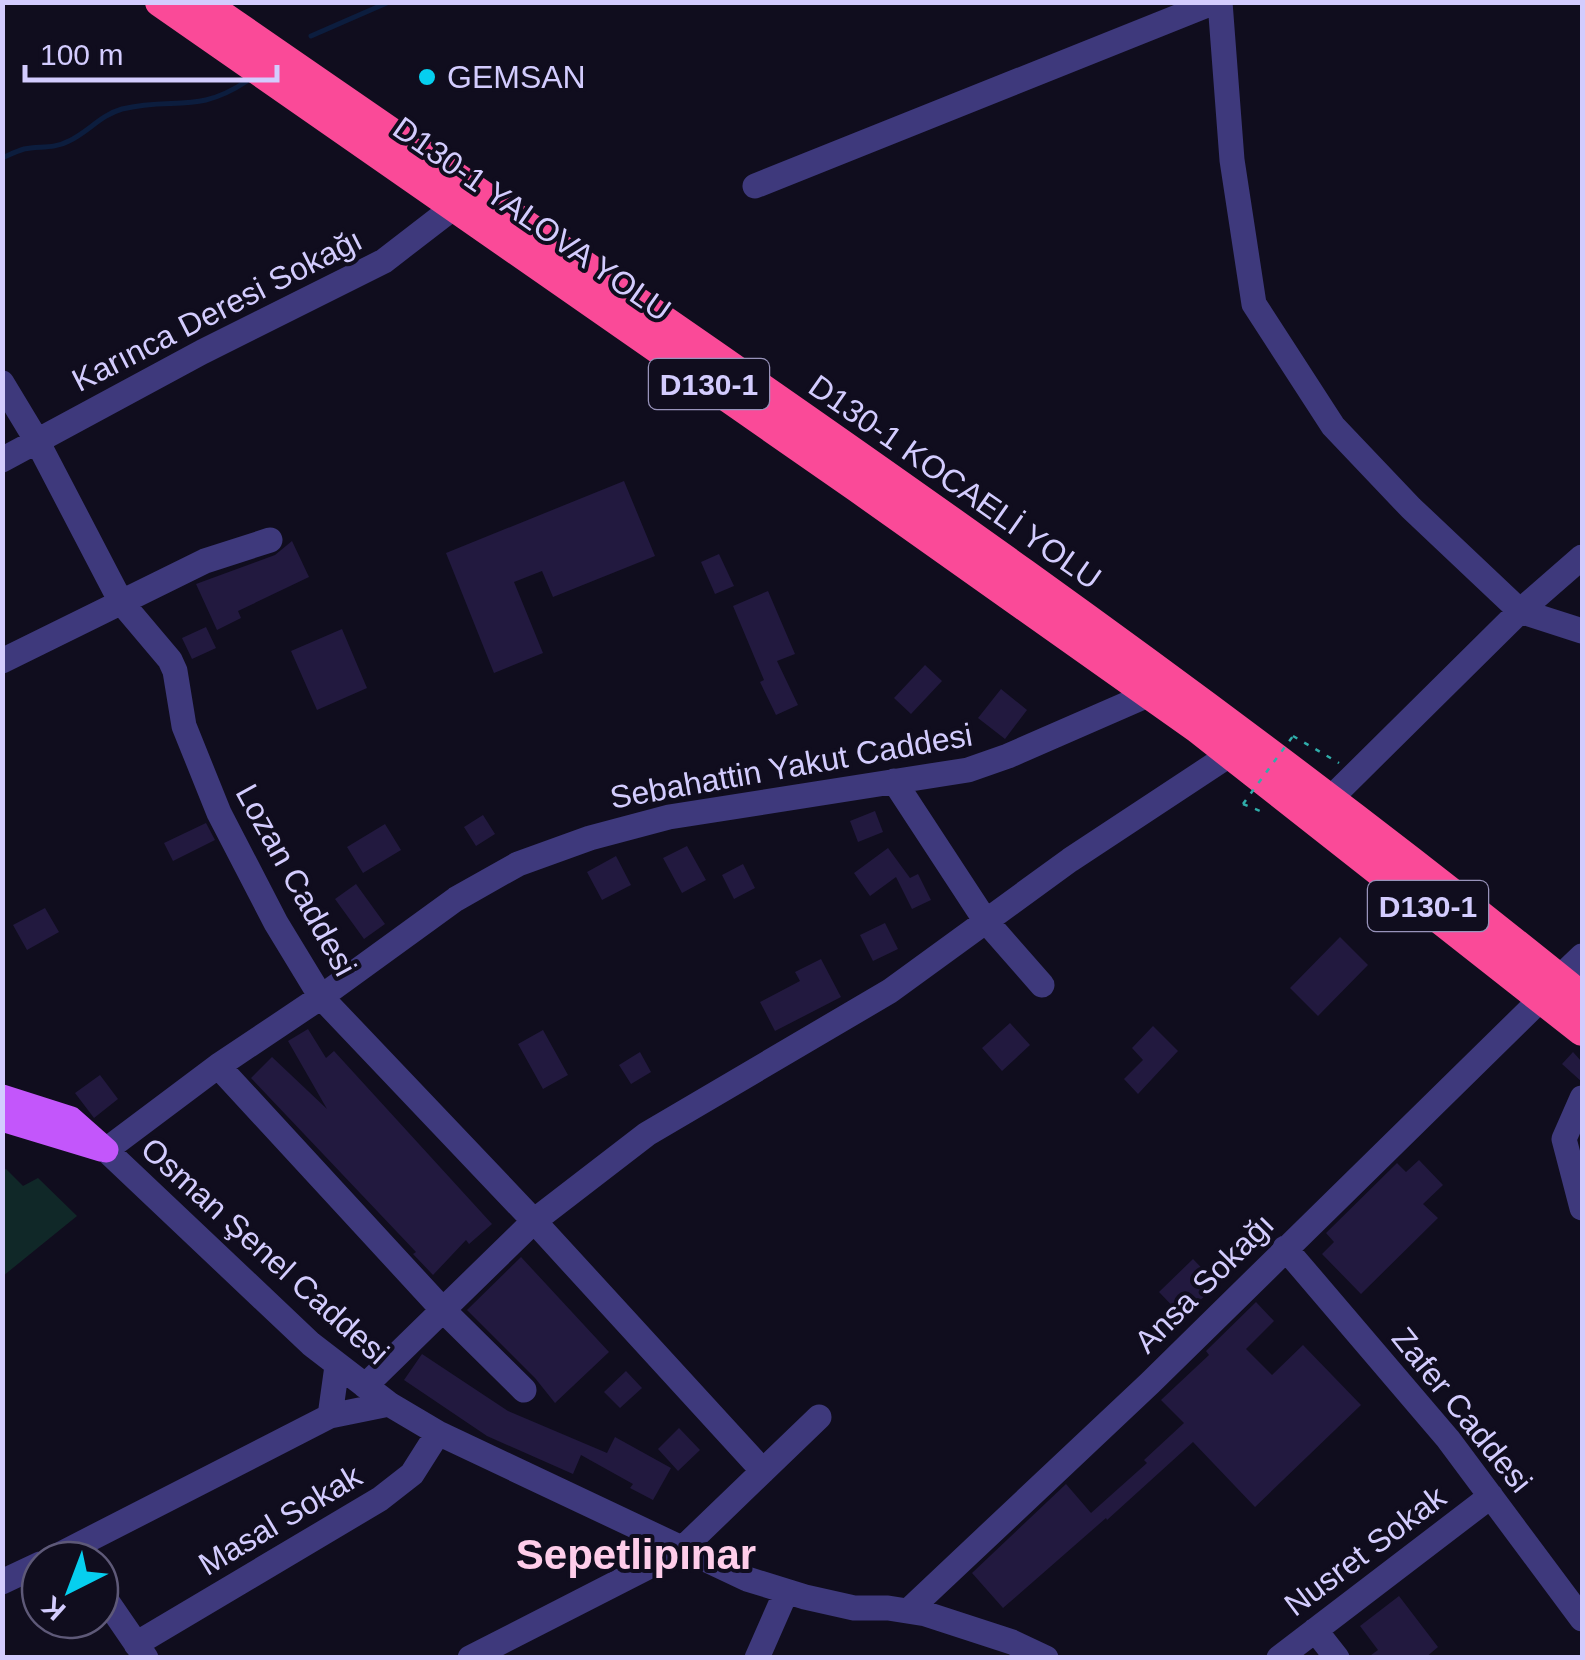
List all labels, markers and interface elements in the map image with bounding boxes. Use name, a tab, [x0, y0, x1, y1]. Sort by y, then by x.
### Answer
scale bar	[25, 20, 278, 82]
text: 100 m	[40, 38, 123, 71]
place label: GEMSAN	[447, 59, 586, 95]
marker: GEMSAN	[416, 66, 438, 88]
street label: D130-1 YALOVA YOLU	[386, 110, 678, 328]
street label: Karınca Deresi Sokağı	[66, 221, 368, 399]
road number: D130-1	[649, 359, 769, 409]
street label: D130-1 KOCAELİ YOLU	[802, 367, 1108, 597]
street label: Sebahattin Yakut Caddesi	[607, 716, 975, 816]
street label: Lozan Caddesi	[229, 778, 363, 982]
road number: D130-1	[1368, 881, 1488, 931]
street label: Osman Şenel Caddesi	[134, 1131, 396, 1371]
street label: Ansa Sokağı	[1127, 1206, 1281, 1360]
street label: Zafer Caddesi	[1385, 1321, 1539, 1499]
street label: Masal Sokak	[192, 1457, 369, 1583]
street label: Nusret Sokak	[1277, 1478, 1453, 1623]
district label: Sepetlipınar	[516, 1531, 756, 1578]
north arrow	[20, 1540, 120, 1640]
text: K	[36, 1590, 71, 1626]

